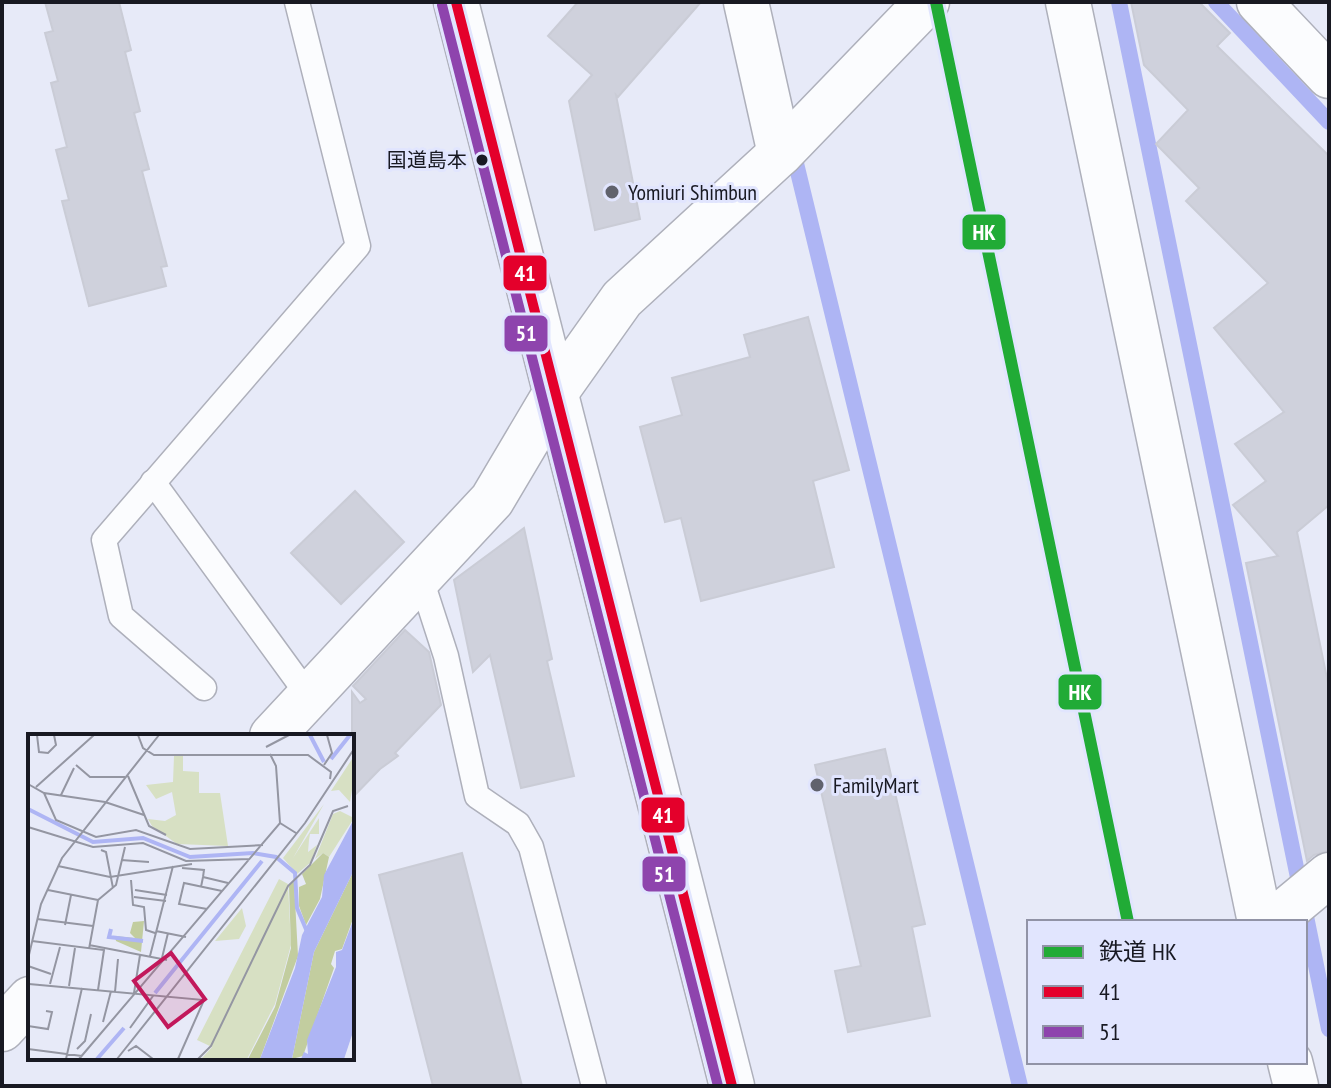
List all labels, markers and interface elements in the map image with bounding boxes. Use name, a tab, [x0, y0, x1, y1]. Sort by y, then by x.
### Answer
place label: 国道島本	[387, 147, 467, 173]
marker: 国道島本	[474, 152, 490, 168]
place label: Yomiuri Shimbun	[628, 178, 757, 206]
marker: Yomiuri Shimbun	[603, 183, 621, 201]
line badge: HK	[961, 213, 1007, 251]
text: HK	[972, 218, 996, 246]
line badge: 41	[502, 254, 548, 292]
text: 41	[514, 259, 536, 287]
line badge: 51	[503, 314, 549, 353]
text: 51	[515, 319, 537, 347]
line badge: HK	[1057, 673, 1103, 711]
text: HK	[1068, 678, 1092, 706]
inset map	[28, 734, 354, 1060]
place label: FamilyMart	[833, 771, 919, 799]
marker: FamilyMart	[808, 776, 826, 794]
line badge: 41	[640, 796, 686, 834]
text: 41	[652, 801, 674, 829]
line badge: 51	[641, 855, 687, 893]
text: 51	[653, 860, 675, 888]
legend	[1027, 920, 1307, 1064]
text: 鉄道 HK	[1099, 936, 1177, 967]
text: 41	[1099, 976, 1121, 1007]
text: 51	[1099, 1016, 1121, 1047]

